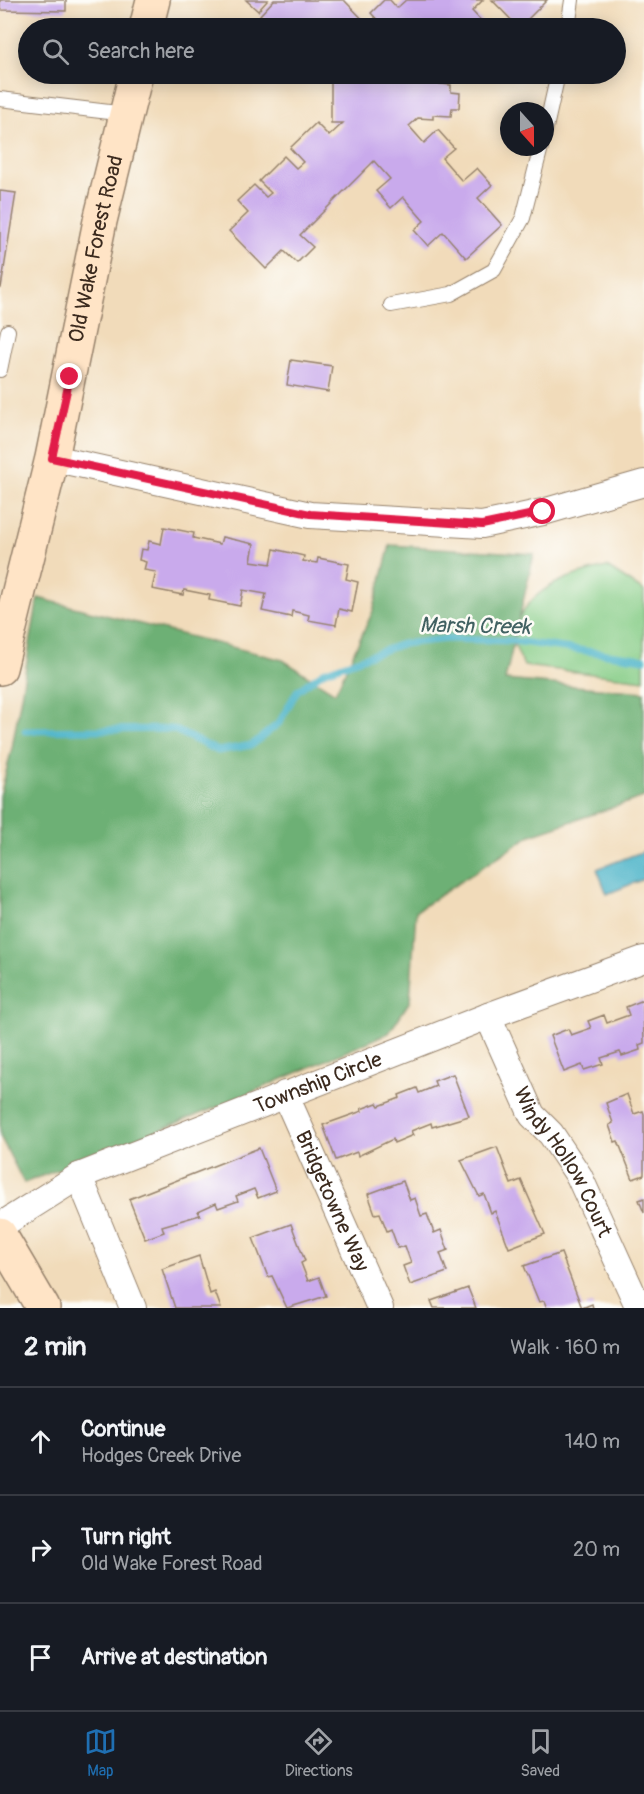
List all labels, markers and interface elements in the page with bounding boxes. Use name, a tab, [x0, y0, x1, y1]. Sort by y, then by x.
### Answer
search box	[18, 18, 626, 84]
icon: search	[39, 35, 72, 68]
text: Search here	[87, 37, 194, 65]
north arrow	[500, 102, 554, 156]
street label: Old Wake Forest Road	[62, 152, 129, 345]
route end	[56, 363, 82, 389]
route start	[529, 498, 555, 524]
water label: Marsh Creek	[419, 611, 532, 641]
street label: Township Circle	[250, 1045, 386, 1120]
street label: Windy Hollow Court	[508, 1083, 619, 1242]
street label: Bridgetowne Way	[289, 1126, 376, 1276]
text: 2 min	[24, 1331, 86, 1363]
text: Walk · 160 m	[510, 1335, 620, 1360]
text: Continue	[81, 1415, 165, 1443]
icon: ahead	[24, 1425, 57, 1458]
text: 140 m	[565, 1429, 620, 1454]
text: Hodges Creek Drive	[81, 1443, 241, 1468]
text: Turn right	[81, 1523, 171, 1551]
icon: right	[24, 1533, 57, 1566]
text: 20 m	[573, 1537, 620, 1562]
text: Old Wake Forest Road	[81, 1551, 263, 1576]
icon: arrive	[24, 1641, 57, 1674]
text: Arrive at destination	[81, 1643, 267, 1671]
tab: Map	[84, 1725, 117, 1781]
tab: Directions	[285, 1725, 353, 1781]
tab: Saved	[520, 1725, 560, 1781]

